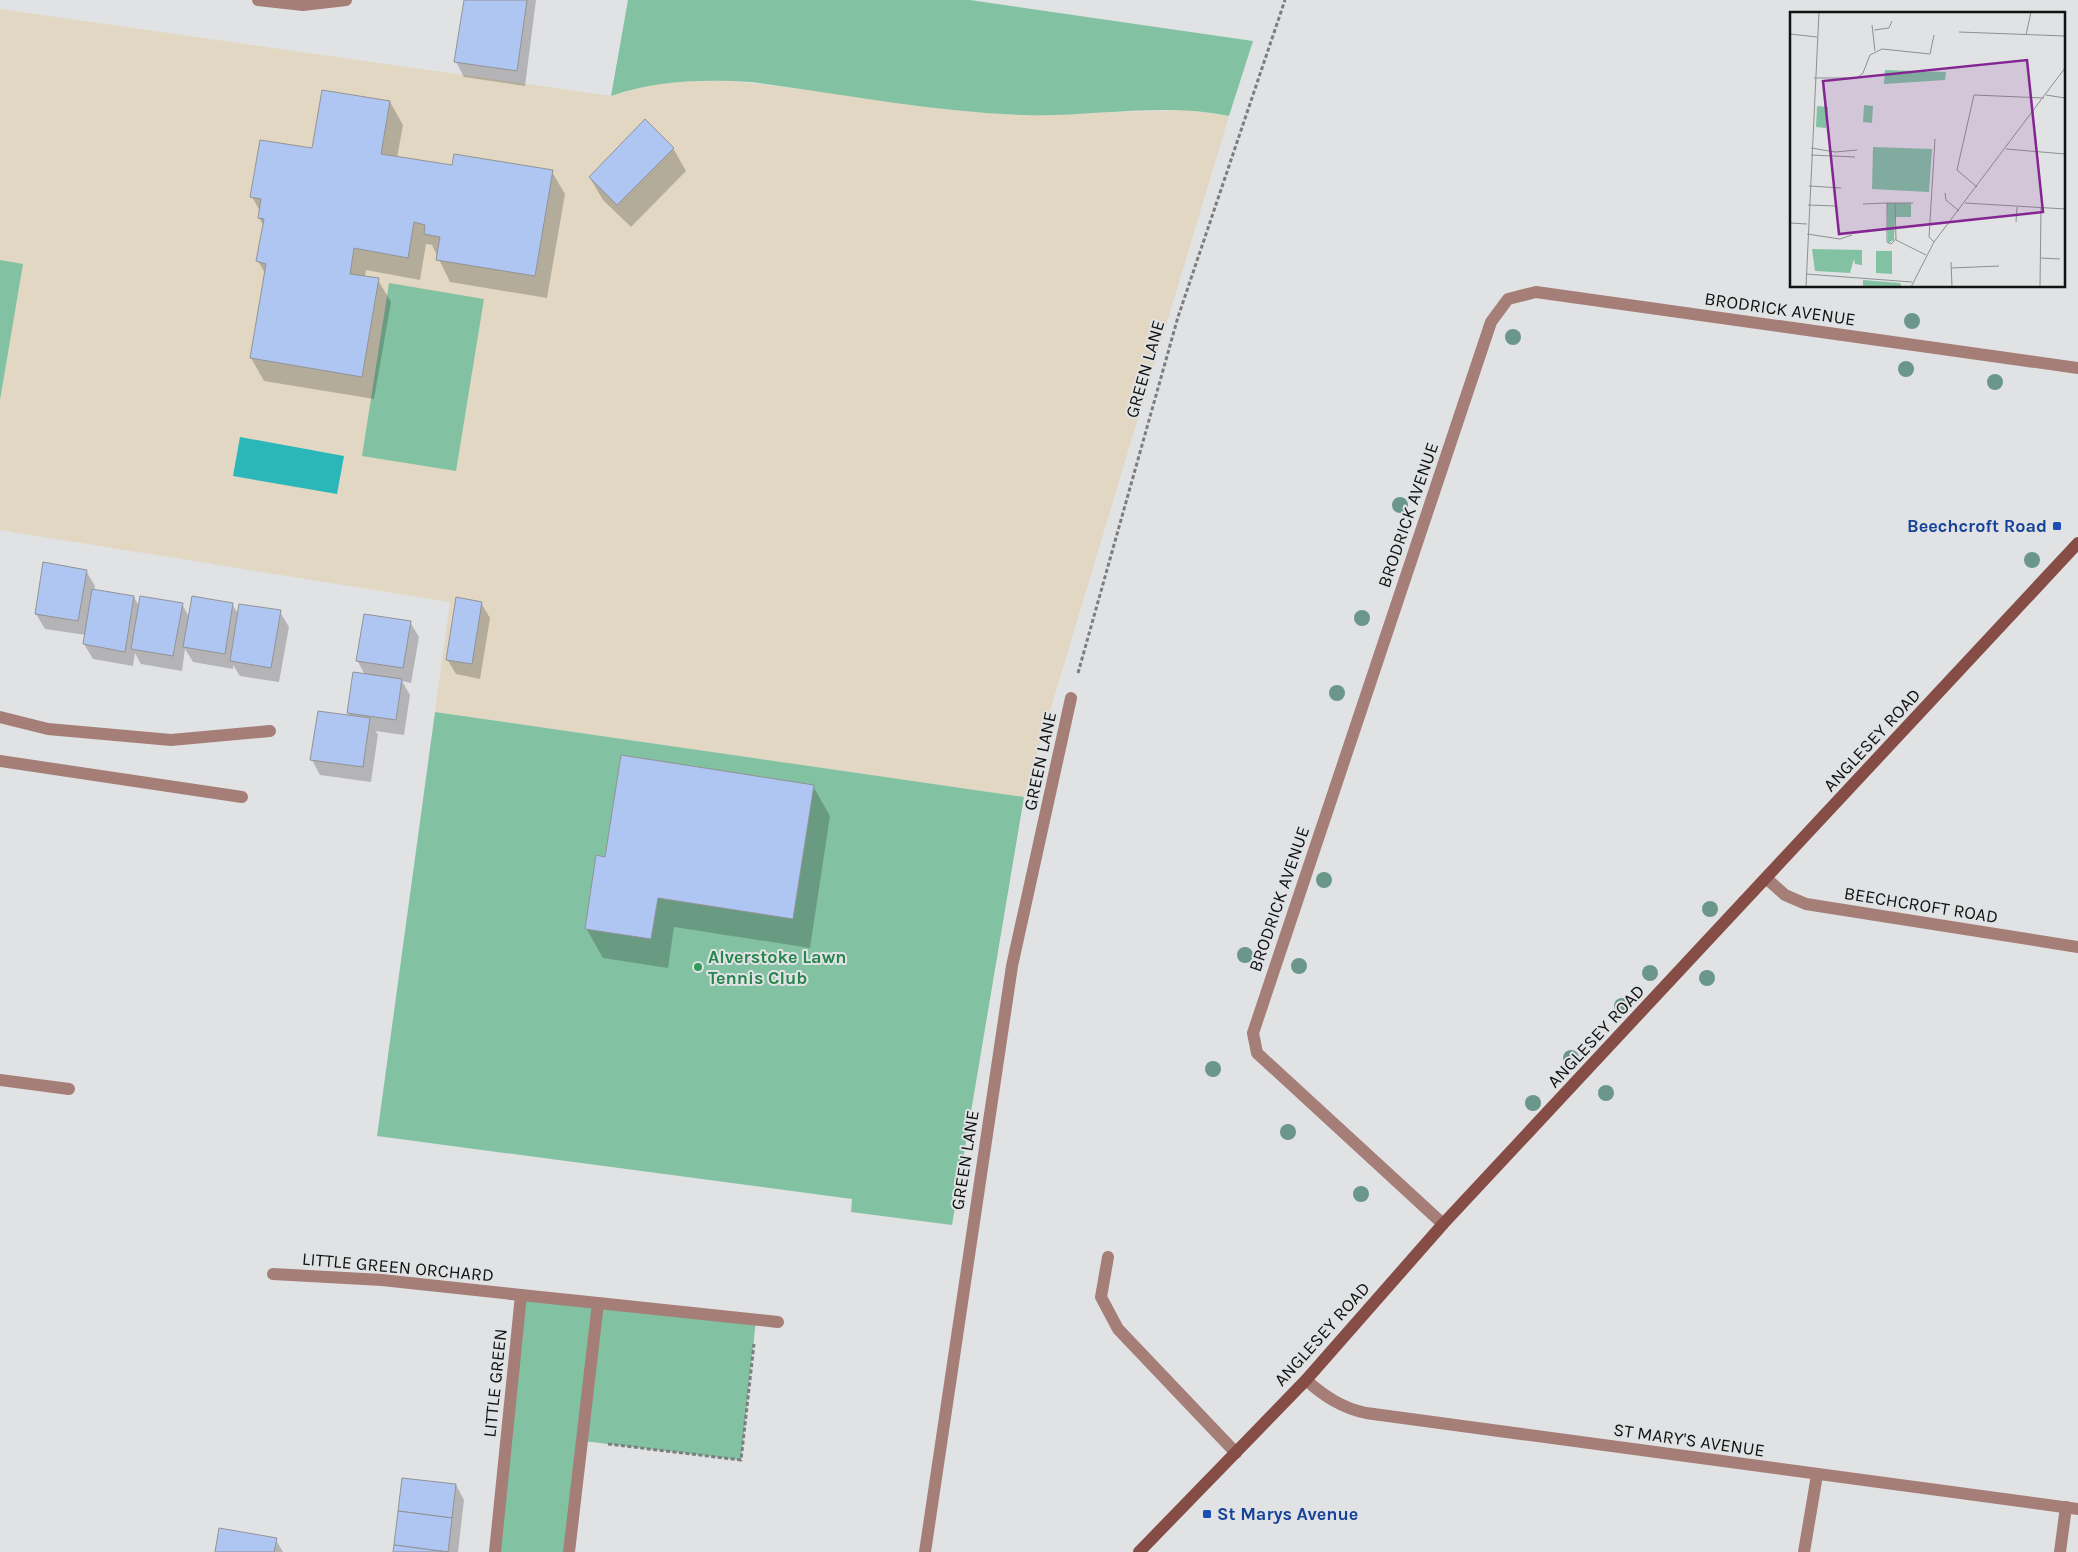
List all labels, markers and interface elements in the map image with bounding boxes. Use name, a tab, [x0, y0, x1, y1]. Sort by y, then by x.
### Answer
inset map	[1790, 12, 2066, 288]
street label: BRODRICK AVENUE	[1703, 288, 1857, 330]
street label: GREEN LANE	[1121, 318, 1169, 420]
street label: BRODRICK AVENUE	[1373, 439, 1443, 591]
place label: Beechcroft Road	[1907, 515, 2047, 537]
marker: Beechcroft Road	[2051, 520, 2063, 532]
street label: ANGLESEY ROAD	[1819, 684, 1925, 796]
street label: GREEN LANE	[1019, 709, 1061, 813]
street label: BRODRICK AVENUE	[1244, 823, 1314, 975]
street label: BEECHCROFT ROAD	[1842, 882, 2000, 928]
place label: Alverstoke Lawn Tennis Club	[708, 946, 847, 989]
marker: Alverstoke Lawn Tennis Club	[692, 961, 704, 973]
street label: ANGLESEY ROAD	[1543, 980, 1649, 1092]
street label: GREEN LANE	[946, 1109, 984, 1211]
street label: LITTLE GREEN ORCHARD	[301, 1248, 495, 1286]
street label: ANGLESEY ROAD	[1269, 1277, 1375, 1391]
street label: LITTLE GREEN	[478, 1327, 512, 1439]
street label: ST MARY'S AVENUE	[1612, 1418, 1766, 1462]
place label: St Marys Avenue	[1217, 1503, 1358, 1525]
marker: St Marys Avenue	[1201, 1508, 1213, 1520]

